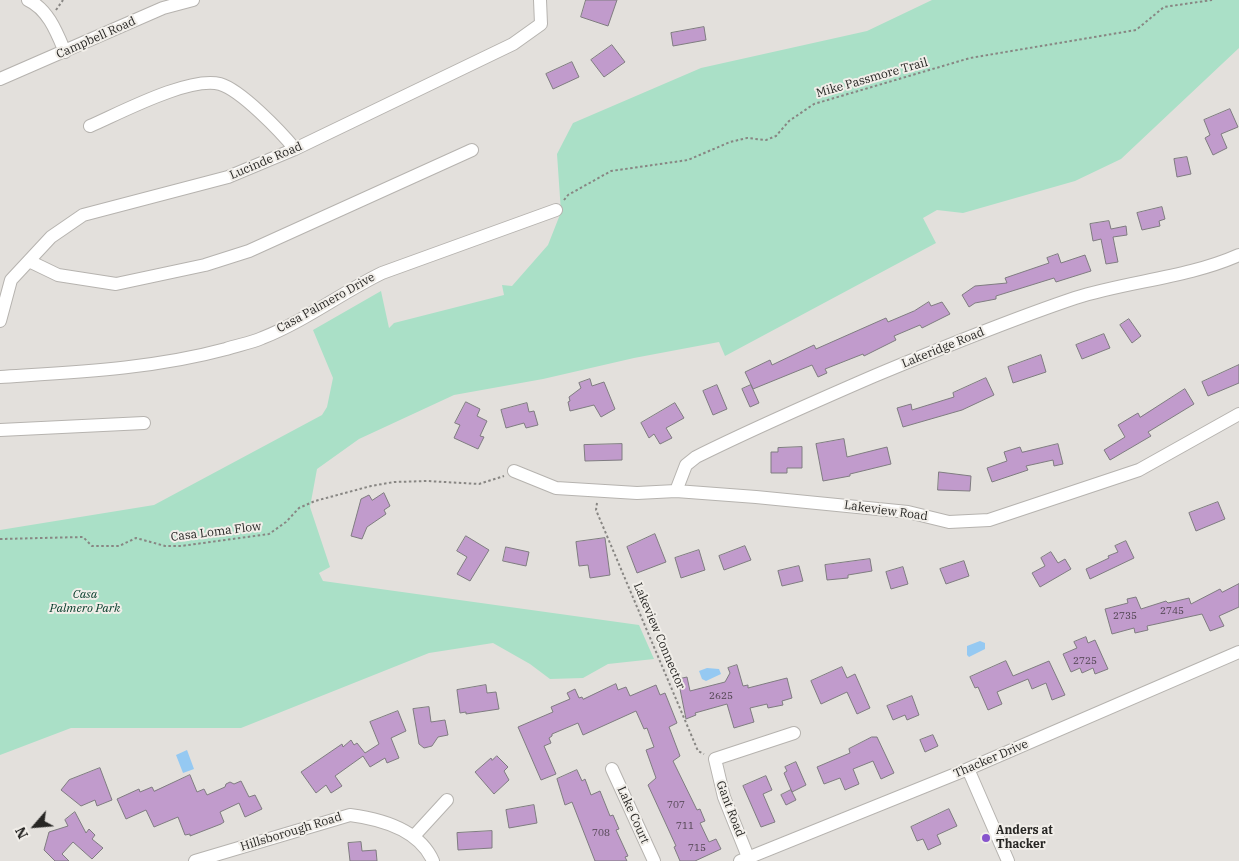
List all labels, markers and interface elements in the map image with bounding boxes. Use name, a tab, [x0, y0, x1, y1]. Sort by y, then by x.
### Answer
street label: Campbell Road	[54, 14, 138, 62]
street label: Mike Passmore Trail	[815, 55, 929, 101]
street label: Lucinde Road	[228, 139, 304, 183]
street label: Casa Palmero Drive	[274, 270, 378, 336]
street label: Lakeridge Road	[900, 325, 986, 371]
street label: Lakeview Road	[843, 498, 929, 524]
street label: Casa Loma Flow	[170, 519, 262, 545]
street label: Lakeview Connector	[630, 581, 688, 691]
park label: Casa Palmero Park	[50, 588, 120, 616]
house number: 2745	[1160, 605, 1184, 617]
house number: 2735	[1113, 610, 1137, 622]
house number: 2725	[1073, 655, 1097, 667]
house number: 2625	[709, 690, 733, 702]
street label: Thacker Drive	[952, 737, 1030, 781]
street label: Gant Road	[713, 779, 747, 839]
street label: Lake Court	[614, 784, 652, 846]
house number: 707	[667, 799, 685, 811]
north arrow	[10, 801, 60, 851]
street label: Hillsborough Road	[239, 810, 343, 854]
house number: 711	[676, 820, 694, 832]
text: N	[11, 824, 32, 842]
place label: Anders at Thacker	[996, 824, 1053, 852]
house number: 708	[592, 827, 610, 839]
marker: Anders at Thacker	[980, 832, 992, 844]
house number: 715	[688, 842, 706, 854]

